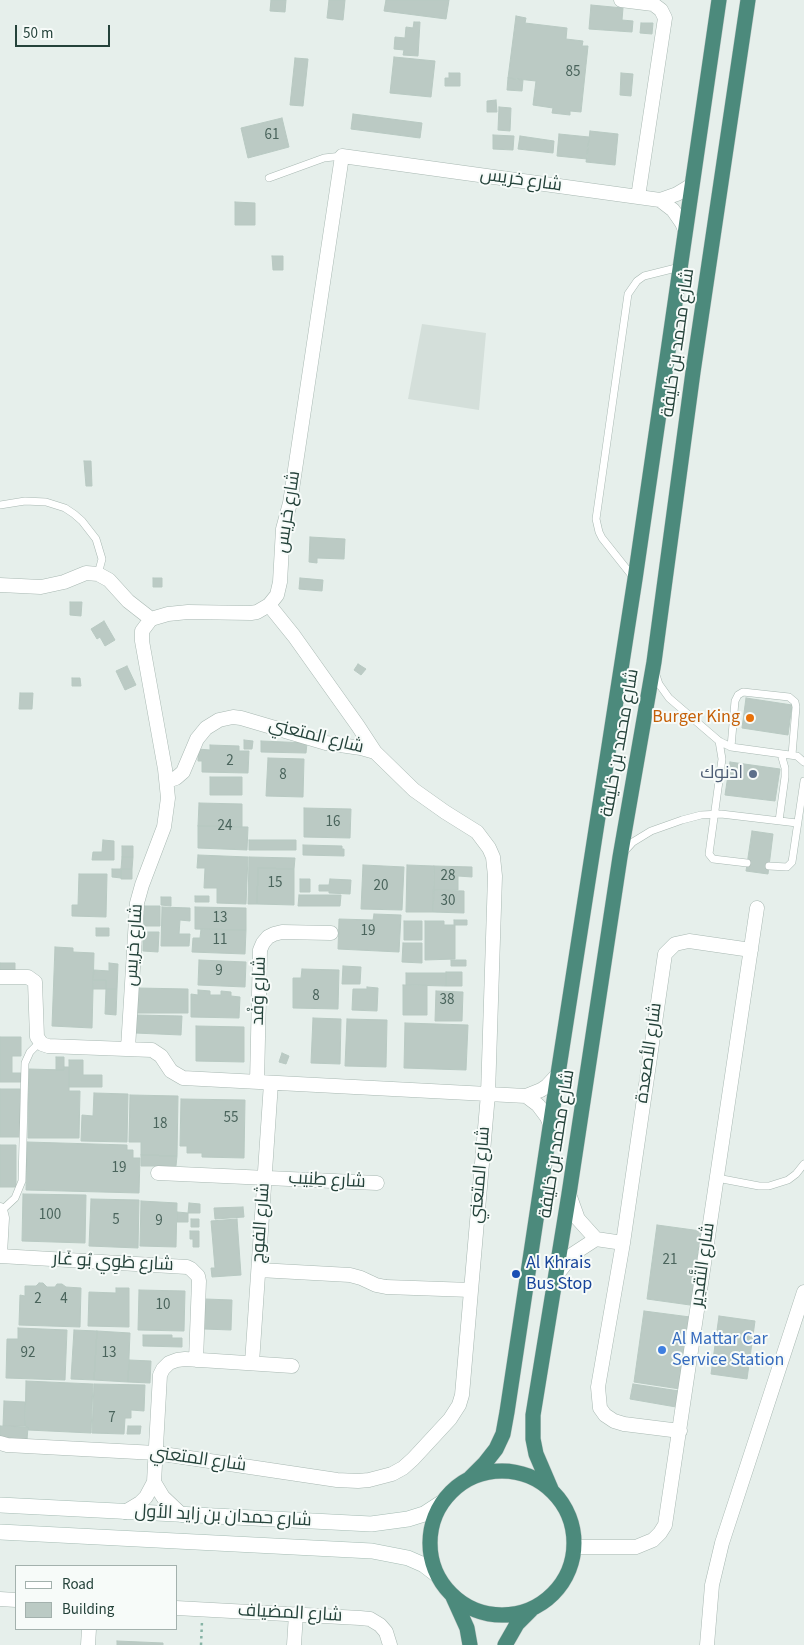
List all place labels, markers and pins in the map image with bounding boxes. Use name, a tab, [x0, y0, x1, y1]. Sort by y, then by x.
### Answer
place label: Burger King	[652, 707, 740, 729]
marker: Burger King	[744, 712, 756, 724]
place label: ادنوك	[700, 763, 743, 785]
marker: ادنوك	[747, 768, 759, 780]
place label: Al Khrais Bus Stop	[526, 1253, 592, 1296]
marker: Al Khrais Bus Stop	[510, 1268, 522, 1280]
place label: Al Mattar Car Service Station	[672, 1329, 784, 1372]
marker: Al Mattar Car Service Station	[656, 1344, 668, 1356]

